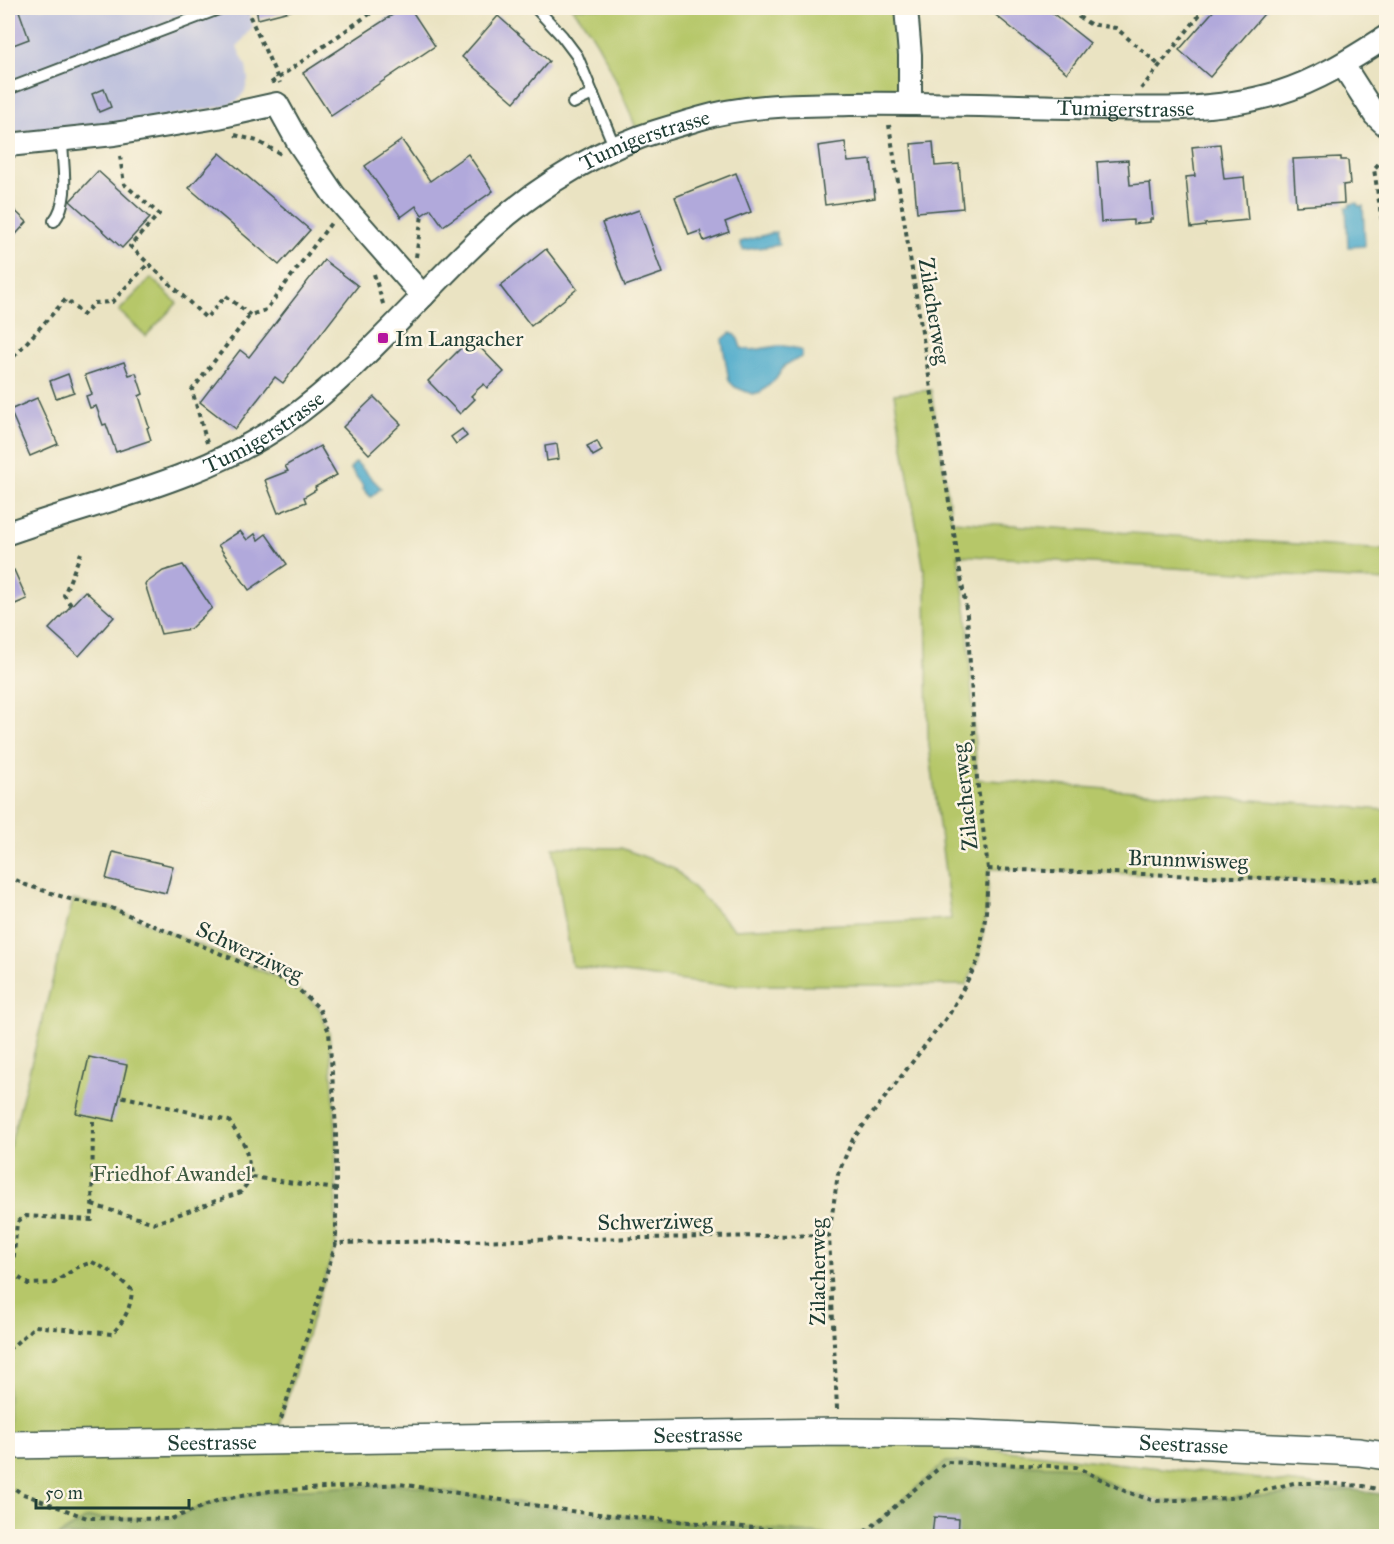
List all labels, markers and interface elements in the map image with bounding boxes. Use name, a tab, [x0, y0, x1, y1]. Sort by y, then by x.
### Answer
street label: Tumigerstrasse	[1057, 94, 1195, 123]
street label: Tumigerstrasse	[575, 103, 713, 177]
street label: Zilacherweg	[913, 256, 956, 367]
place label: Im Langacher	[395, 325, 524, 352]
marker: Im Langacher	[376, 331, 390, 345]
street label: Tumigerstrasse	[199, 385, 330, 479]
street label: Zilacherweg	[945, 741, 984, 852]
street label: Brunnwisweg	[1127, 844, 1249, 875]
street label: Schwerziweg	[192, 915, 308, 988]
park label: Friedhof Awandel	[92, 1160, 252, 1187]
street label: Schwerziweg	[597, 1207, 714, 1236]
street label: Zilacherweg	[804, 1217, 831, 1326]
street label: Seestrasse	[653, 1420, 743, 1449]
street label: Seestrasse	[167, 1428, 257, 1457]
street label: Seestrasse	[1138, 1429, 1229, 1460]
scale bar	[36, 1472, 189, 1510]
text: 50 m	[45, 1482, 83, 1504]

